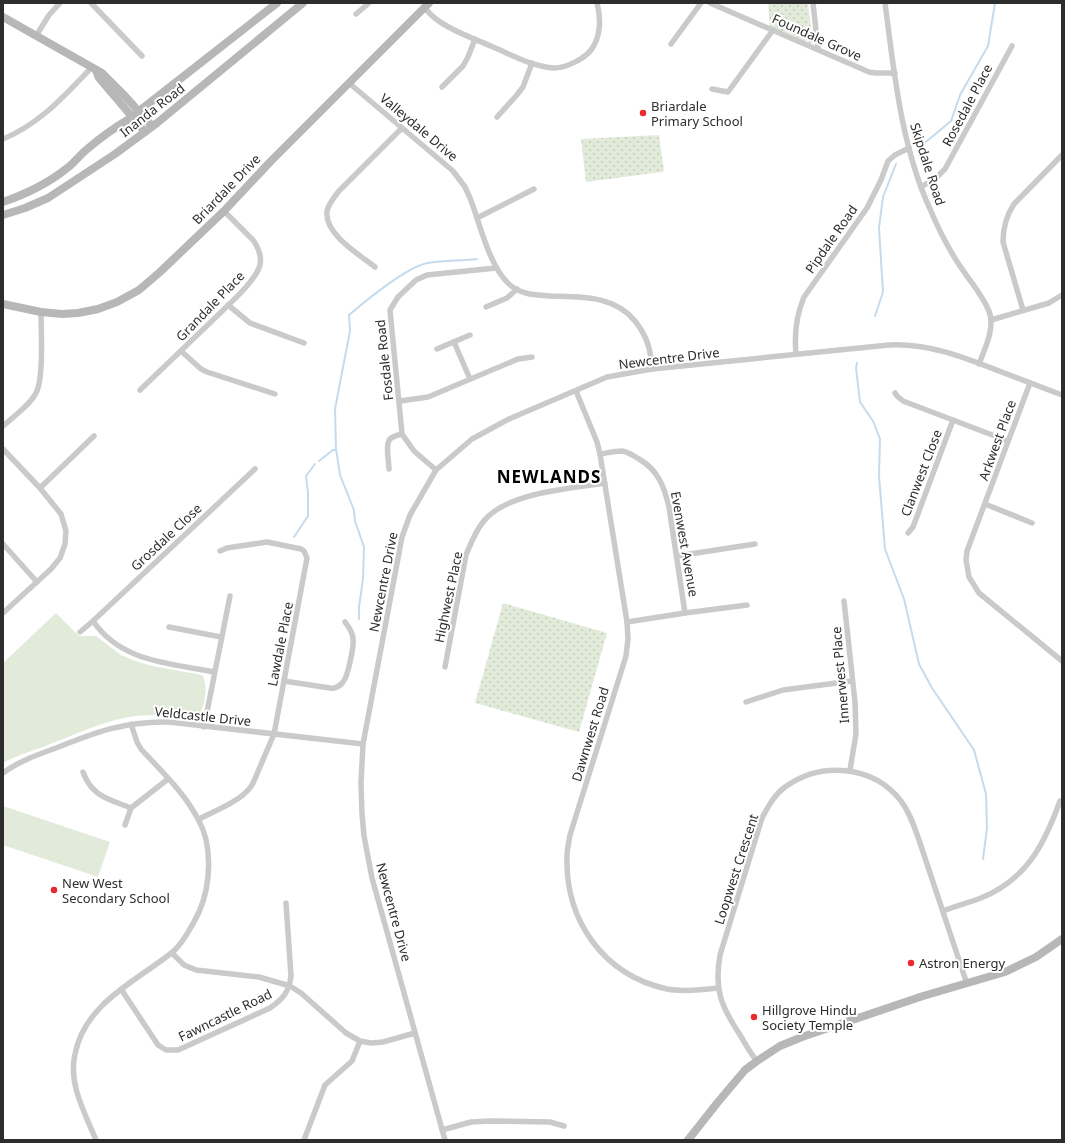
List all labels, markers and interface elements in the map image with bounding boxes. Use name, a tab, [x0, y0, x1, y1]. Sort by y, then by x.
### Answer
street label: Foundale Grove	[769, 9, 865, 65]
street label: Rosedale Place	[938, 61, 996, 149]
street label: Inanda Road	[116, 79, 188, 141]
street label: Valleydale Drive	[376, 89, 462, 165]
place label: Briardale Primary School	[651, 97, 743, 130]
marker: Briardale Primary School	[638, 108, 648, 118]
street label: Skipdale Road	[906, 120, 950, 208]
street label: Briardale Drive	[188, 150, 264, 228]
street label: Pipdale Road	[801, 201, 861, 277]
street label: Grandale Place	[172, 267, 248, 345]
street label: Fosdale Road	[371, 319, 397, 401]
street label: Newcentre Drive	[618, 343, 720, 373]
street label: Arkwest Place	[974, 397, 1020, 483]
street label: Clanwest Close	[896, 427, 946, 519]
district label: NEWLANDS	[497, 465, 601, 488]
street label: Evenwest Avenue	[667, 490, 703, 598]
street label: Grosdale Close	[127, 499, 205, 575]
street label: Newcentre Drive	[364, 530, 402, 634]
street label: Highwest Place	[430, 550, 466, 644]
street label: Lawdale Place	[263, 600, 297, 688]
street label: Innerwest Place	[827, 626, 853, 724]
street label: Dawnwest Road	[567, 684, 613, 784]
street label: Veldcastle Drive	[154, 702, 252, 730]
street label: Loopwest Crescent	[710, 811, 762, 927]
street label: Newcentre Drive	[372, 861, 416, 963]
place label: New West Secondary School	[62, 874, 170, 907]
marker: New West Secondary School	[49, 885, 59, 895]
place label: Astron Energy	[919, 954, 1005, 972]
marker: Astron Energy	[906, 958, 916, 968]
street label: Fawncastle Road	[175, 985, 275, 1045]
place label: Hillgrove Hindu Society Temple	[762, 1001, 857, 1034]
marker: Hillgrove Hindu Society Temple	[749, 1012, 759, 1022]

